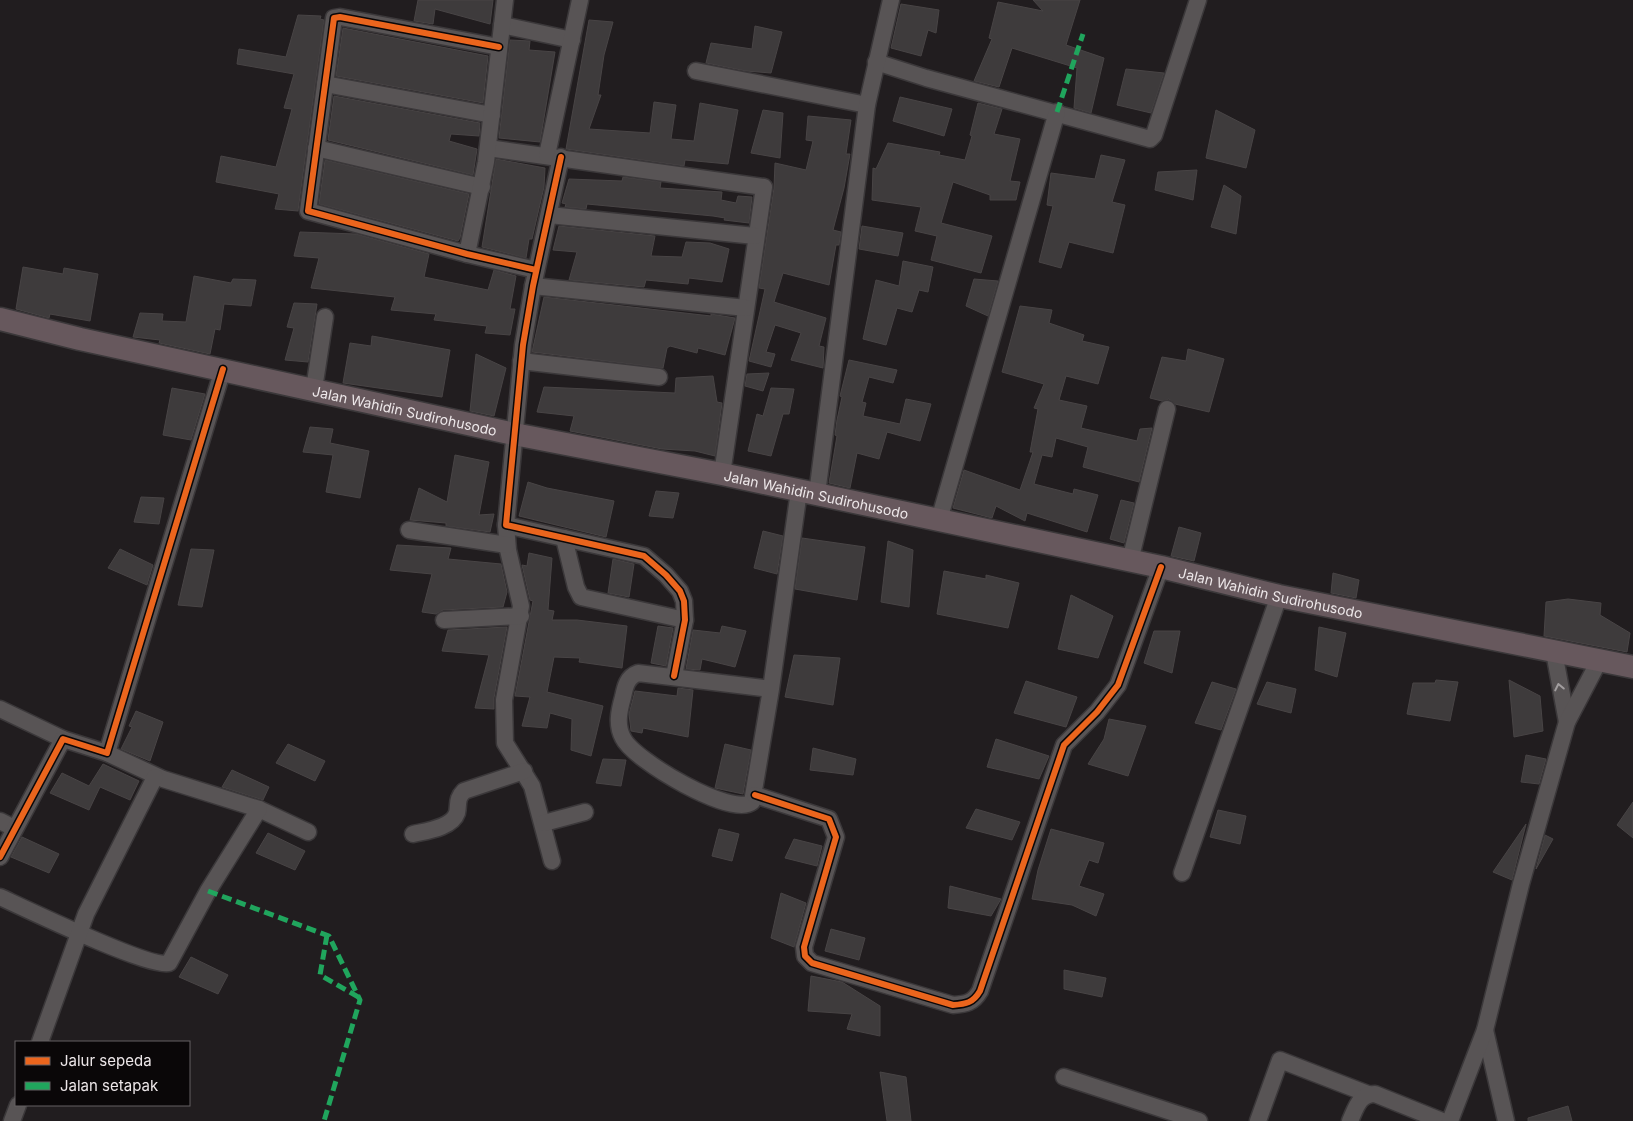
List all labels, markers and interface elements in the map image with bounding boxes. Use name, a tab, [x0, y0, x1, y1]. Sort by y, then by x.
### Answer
street label: Jalan Wahidin Sudirohusodo	[311, 382, 499, 439]
street label: Jalan Wahidin Sudirohusodo	[723, 466, 910, 522]
street label: Jalan Wahidin Sudirohusodo	[1177, 563, 1364, 621]
one-way arrow	[1555, 683, 1565, 692]
legend	[15, 1041, 190, 1106]
text: Jalur sepeda	[60, 1051, 152, 1070]
text: Jalan setapak	[60, 1076, 159, 1095]

